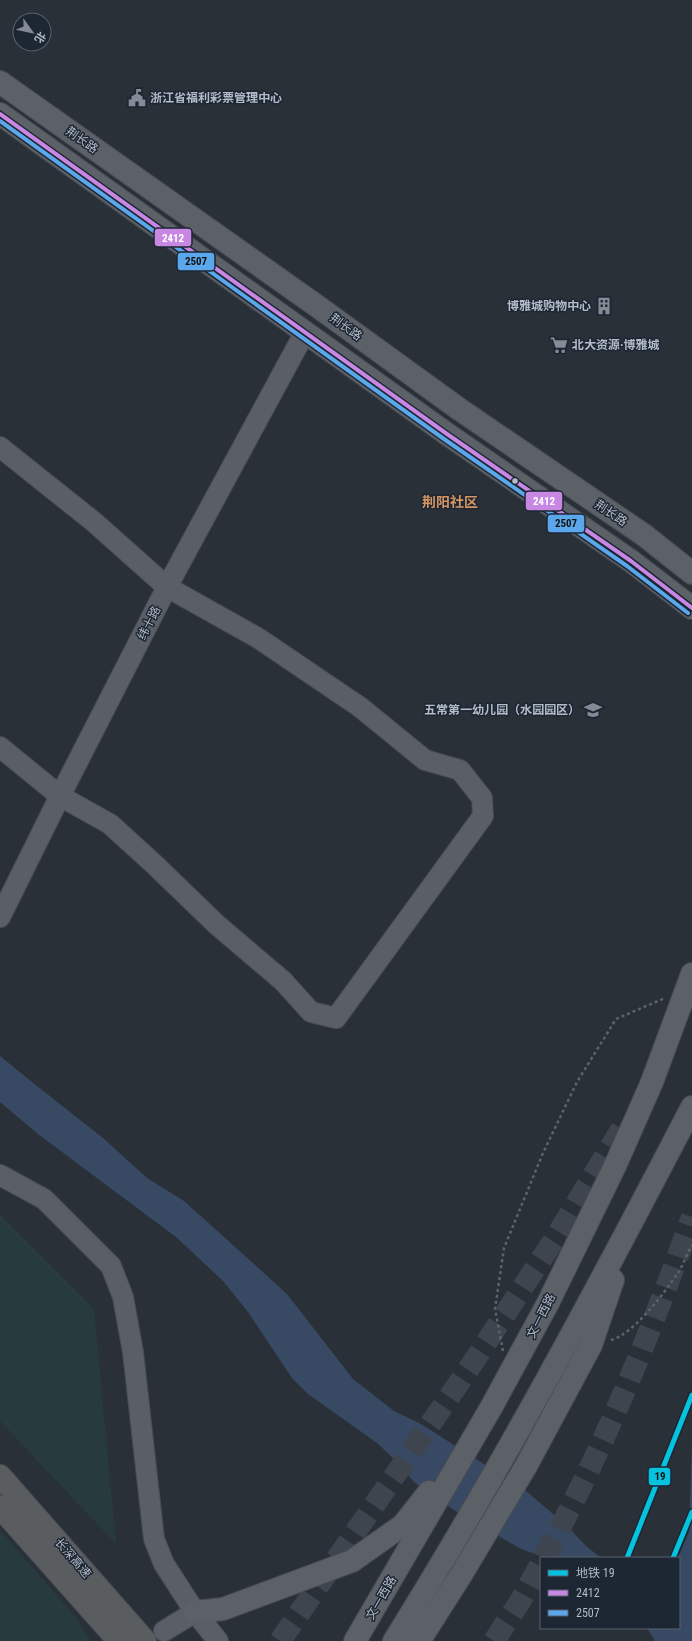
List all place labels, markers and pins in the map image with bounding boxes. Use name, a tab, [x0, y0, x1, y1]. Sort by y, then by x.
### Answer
public building icon: 浙江省福利彩票管理中心	[127, 88, 147, 108]
place label: 浙江省福利彩票管理中心	[150, 91, 282, 105]
building icon: 博雅城购物中心	[594, 296, 614, 316]
place label: 博雅城购物中心	[507, 299, 591, 313]
supermarket icon: 北大资源·博雅城	[549, 335, 569, 355]
place label: 北大资源·博雅城	[572, 338, 659, 352]
unlabelled marker	[510, 476, 520, 486]
school or university icon: 五常第一幼儿园（水园园区）	[583, 700, 603, 720]
place label: 五常第一幼儿园（水园园区）	[424, 703, 580, 717]

